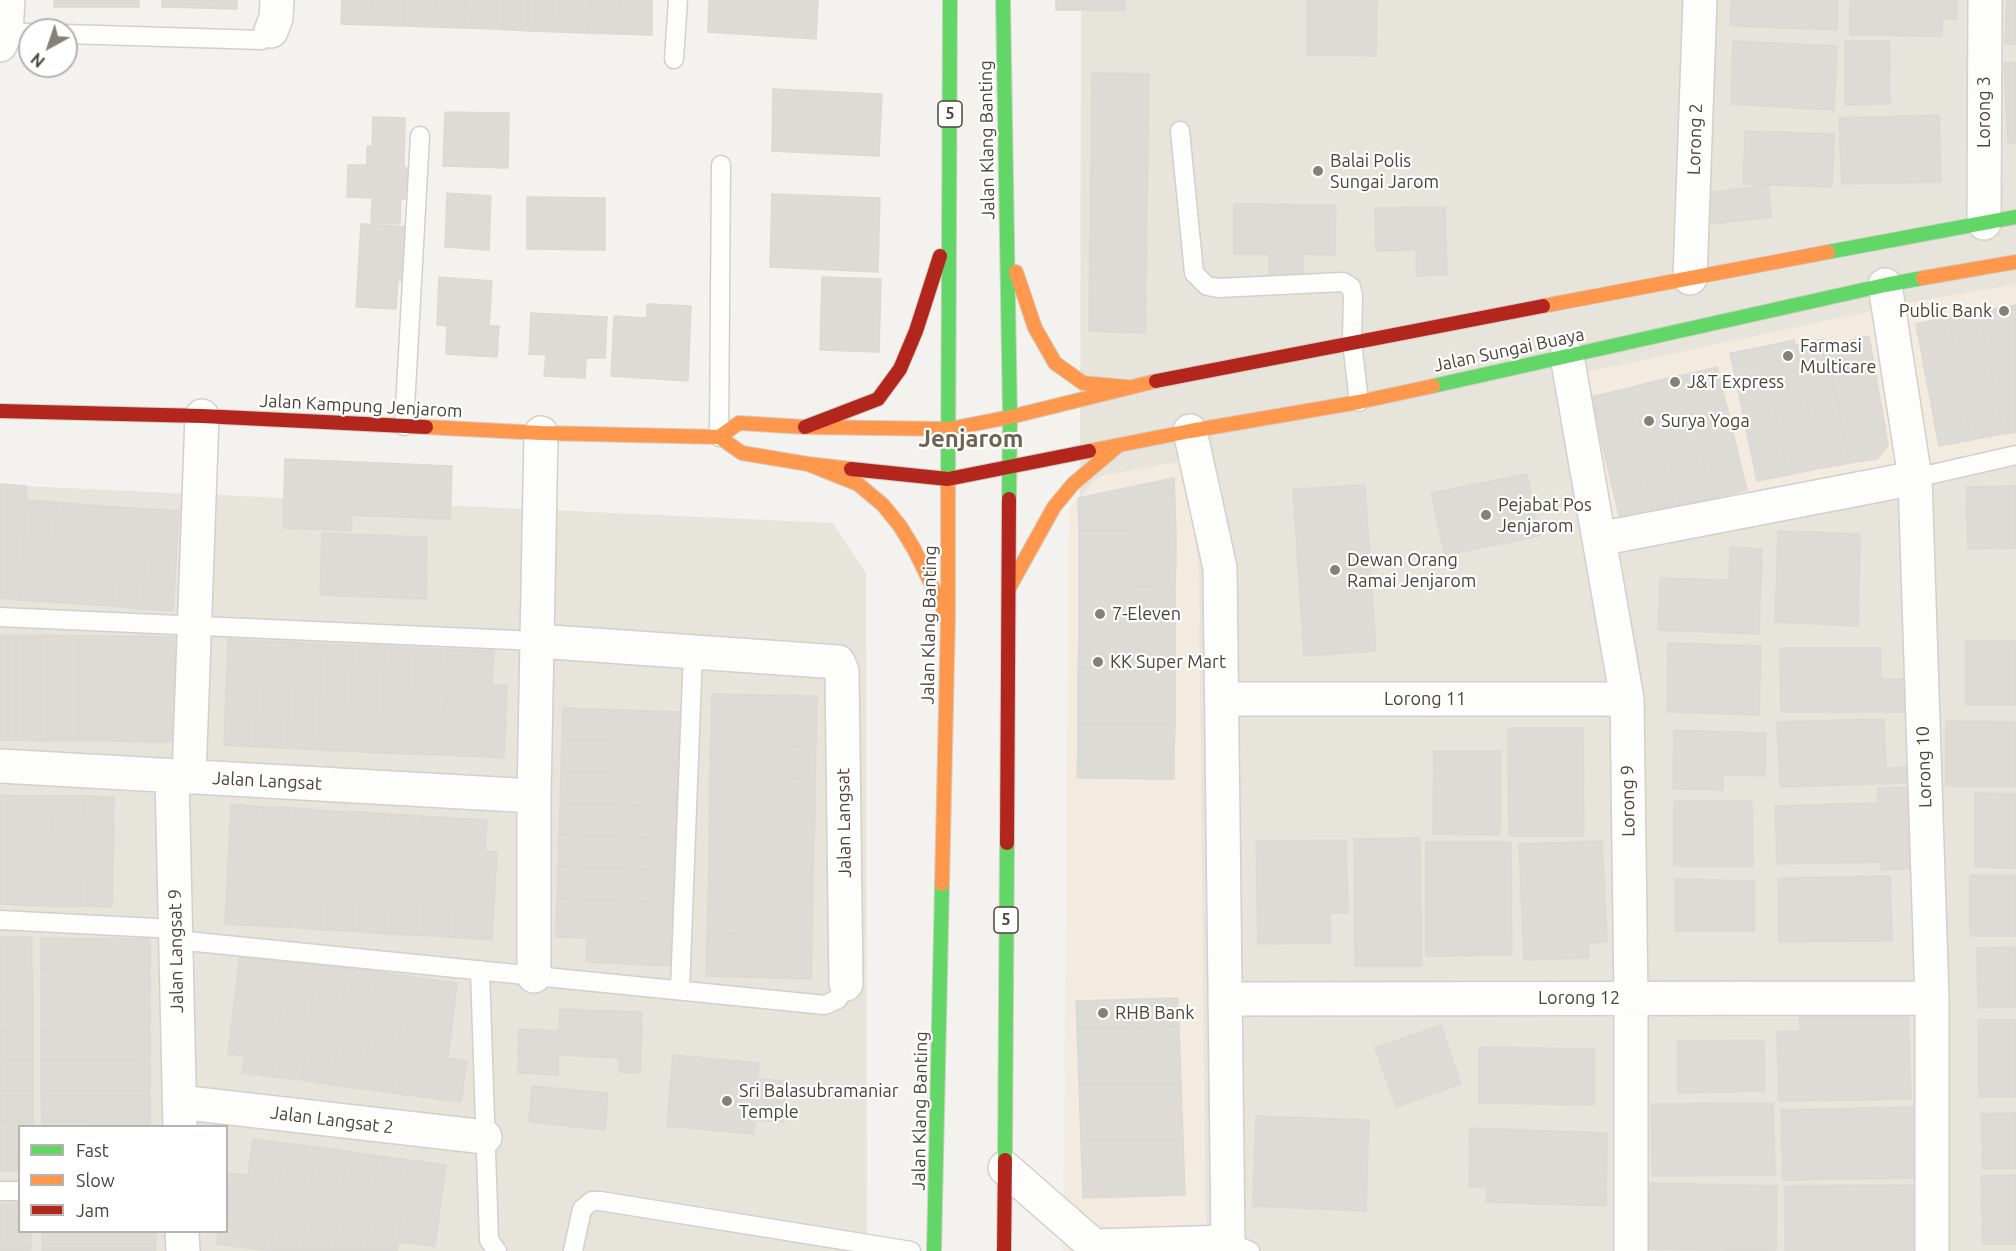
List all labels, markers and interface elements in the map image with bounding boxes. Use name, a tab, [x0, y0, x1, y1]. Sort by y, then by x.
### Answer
north arrow	[18, 18, 78, 78]
text: N	[27, 50, 48, 71]
street label: Jalan Klang Banting	[975, 60, 999, 220]
street label: Lorong 3	[1973, 76, 1995, 148]
road number: 5	[938, 101, 962, 127]
street label: Lorong 2	[1683, 103, 1707, 175]
place label: Balai Polis Sungai Jarom	[1330, 150, 1439, 192]
marker: Balai Polis Sungai Jarom	[1311, 164, 1325, 178]
place label: Public Bank	[1899, 300, 1992, 322]
marker: Public Bank	[1997, 304, 2011, 318]
street label: Jalan Sungai Buaya	[1432, 323, 1586, 377]
place label: Farmasi Multicare	[1800, 335, 1876, 378]
marker: Farmasi Multicare	[1781, 349, 1795, 363]
place label: J&T Express	[1687, 371, 1784, 393]
marker: J&T Express	[1668, 375, 1682, 389]
street label: Jalan Kampung Jenjarom	[259, 390, 463, 422]
place label: Surya Yoga	[1661, 410, 1750, 432]
marker: Surya Yoga	[1642, 414, 1656, 428]
district label: Jenjarom	[919, 425, 1023, 453]
place label: Pejabat Pos Jenjarom	[1498, 494, 1592, 536]
marker: Pejabat Pos Jenjarom	[1479, 508, 1493, 522]
street label: Jalan Klang Banting	[917, 545, 941, 705]
place label: Dewan Orang Ramai Jenjarom	[1347, 549, 1476, 592]
marker: Dewan Orang Ramai Jenjarom	[1328, 563, 1342, 577]
place label: 7-Eleven	[1112, 603, 1181, 625]
marker: 7-Eleven	[1093, 607, 1107, 621]
place label: KK Super Mart	[1110, 651, 1226, 673]
marker: KK Super Mart	[1091, 655, 1105, 669]
street label: Lorong 11	[1384, 688, 1466, 710]
street label: Lorong 10	[1912, 726, 1936, 808]
street label: Lorong 9	[1617, 765, 1639, 837]
street label: Jalan Langsat	[212, 767, 322, 795]
street label: Jalan Langsat	[832, 768, 856, 878]
street label: Jalan Langsat 9	[164, 889, 188, 1013]
road number: 5	[994, 907, 1018, 933]
street label: Lorong 12	[1538, 987, 1620, 1009]
place label: RHB Bank	[1115, 1002, 1194, 1024]
marker: RHB Bank	[1096, 1006, 1110, 1020]
street label: Jalan Klang Banting	[908, 1031, 932, 1191]
place label: Sri Balasubramaniar Temple	[739, 1080, 899, 1122]
marker: Sri Balasubramaniar Temple	[720, 1094, 734, 1108]
street label: Jalan Langsat 2	[269, 1102, 395, 1138]
legend	[18, 1125, 228, 1233]
text: Fast	[76, 1140, 109, 1160]
text: Slow	[76, 1170, 115, 1190]
text: Jam	[76, 1200, 110, 1220]

